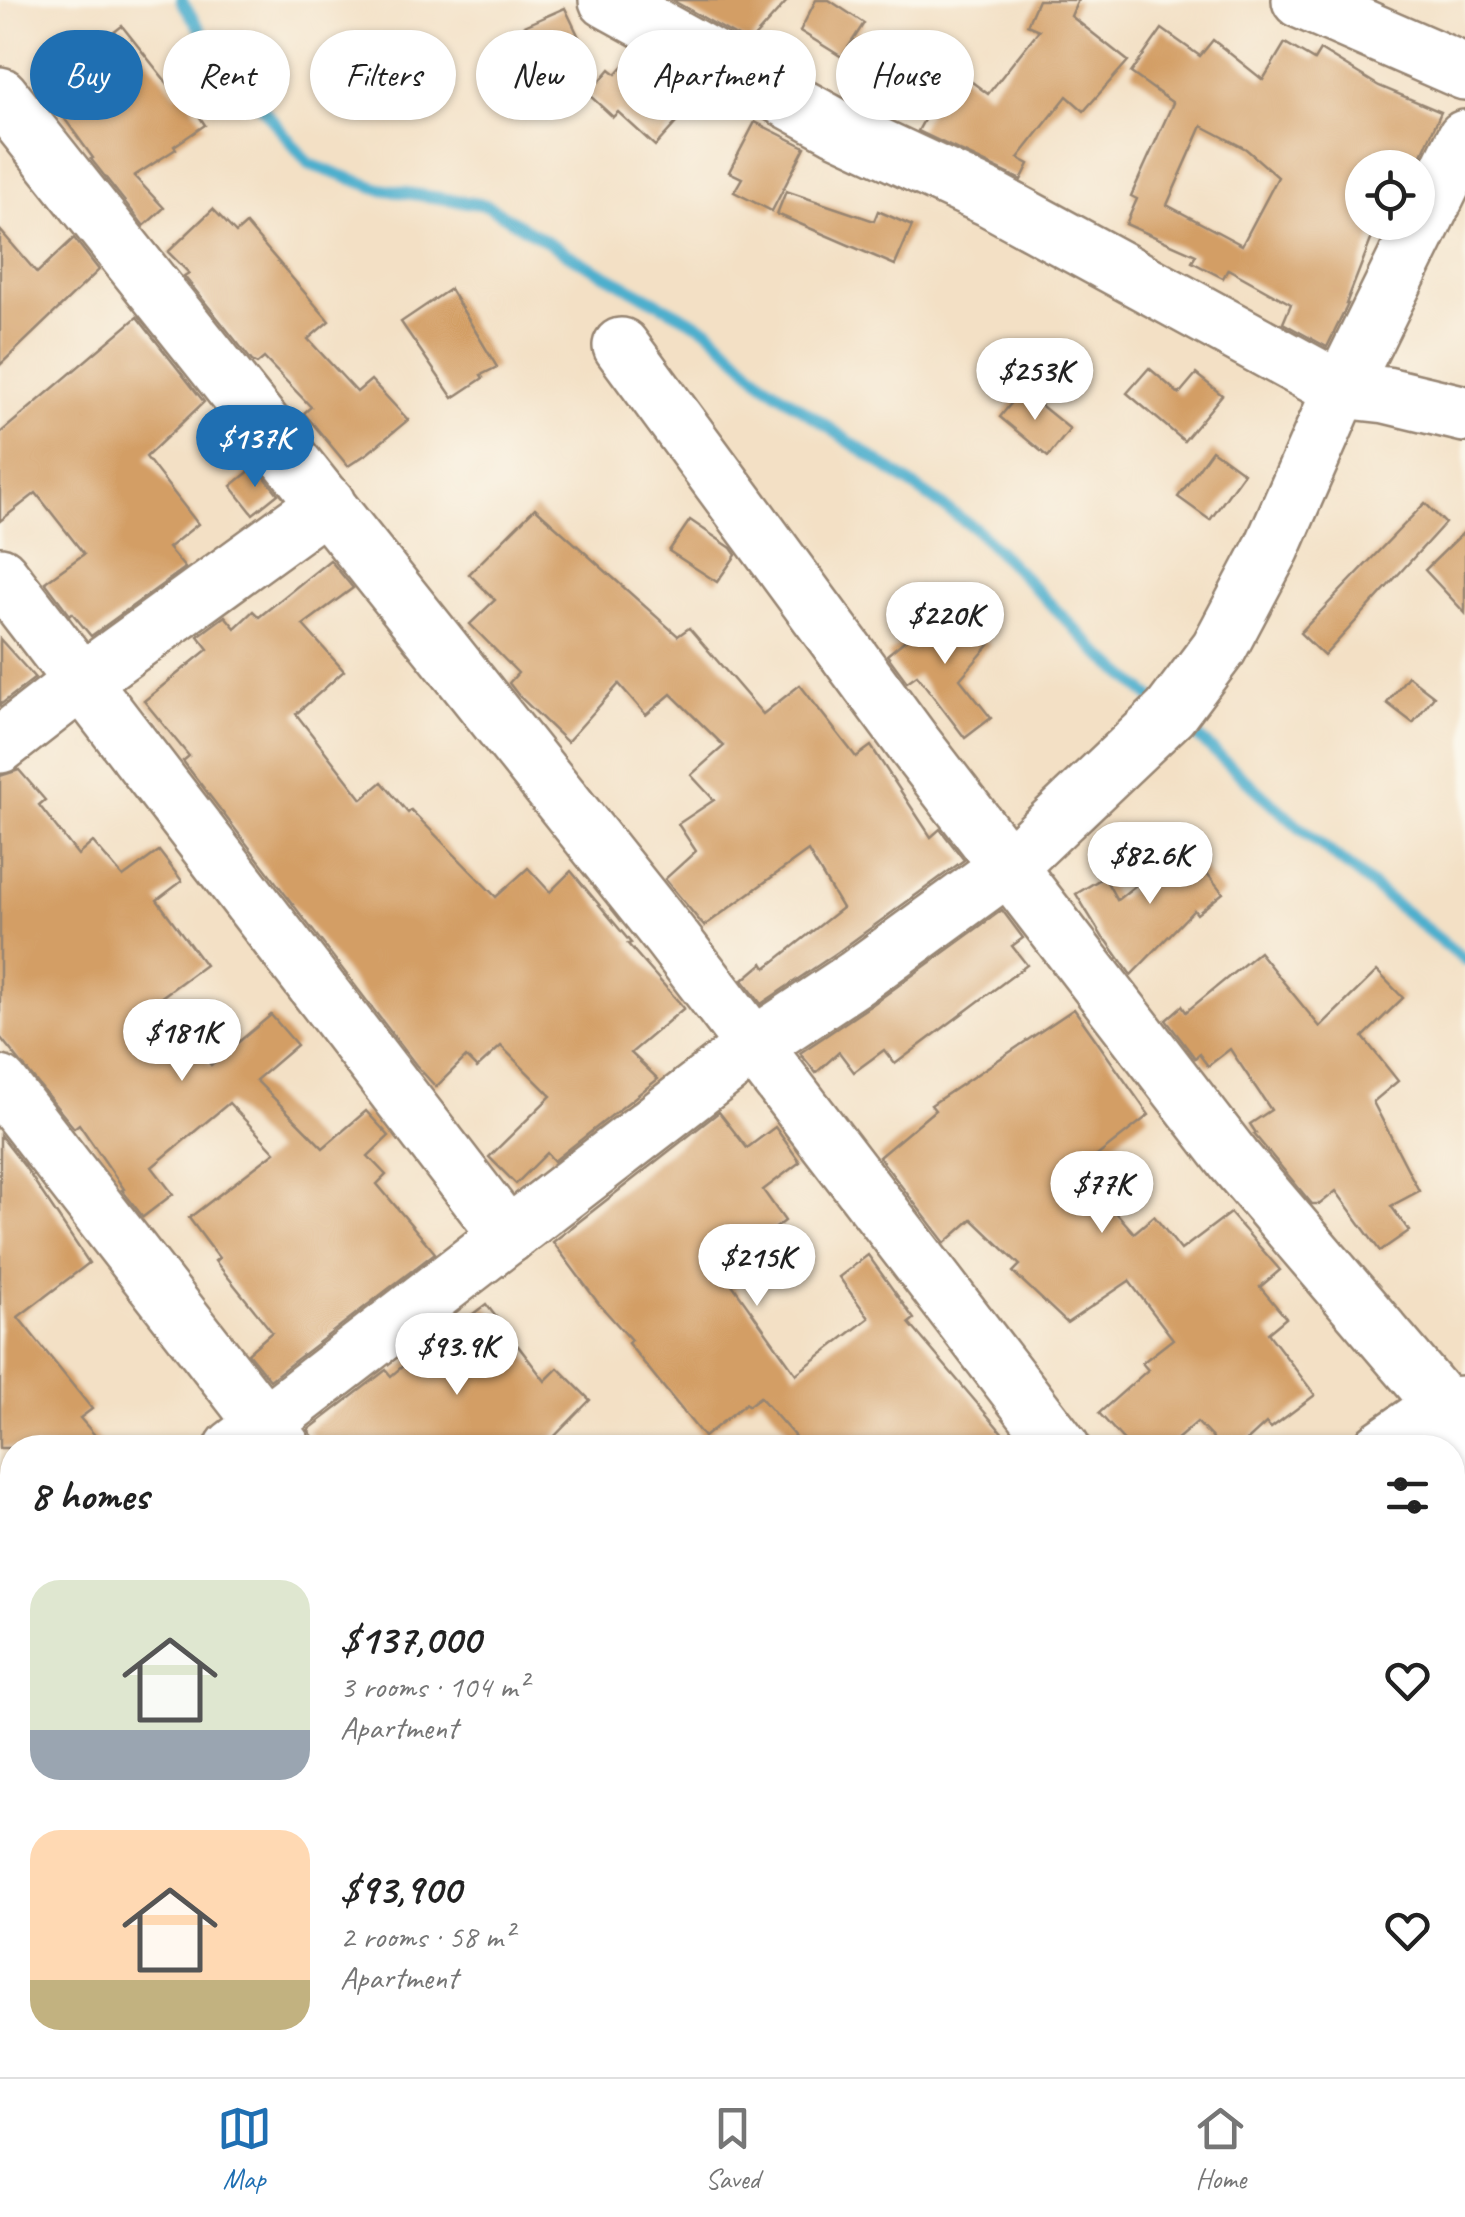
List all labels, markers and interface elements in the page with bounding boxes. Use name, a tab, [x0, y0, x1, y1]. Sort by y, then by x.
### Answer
chip: Buy	[30, 30, 143, 120]
chip: Rent	[163, 30, 290, 120]
chip: Filters	[310, 30, 456, 120]
chip: New	[476, 30, 597, 120]
chip: Apartment	[617, 30, 816, 120]
chip: House	[836, 30, 974, 120]
map controls	[1345, 150, 1435, 240]
button: locate	[1345, 150, 1435, 240]
pin: $253K	[965, 338, 1105, 423]
text: $253K	[998, 350, 1072, 391]
pin: $137K	[185, 405, 325, 490]
text: $137K	[218, 417, 292, 458]
pin: $220K	[875, 582, 1015, 667]
text: $220K	[908, 594, 982, 635]
pin: $82.6K	[1069, 822, 1231, 907]
text: $82.6K	[1110, 834, 1190, 875]
pin: $181K	[112, 999, 252, 1084]
text: $181K	[145, 1011, 219, 1052]
pin: $77K	[1043, 1151, 1161, 1236]
text: $77K	[1072, 1163, 1132, 1204]
pin: $215K	[687, 1224, 827, 1309]
text: $215K	[720, 1236, 794, 1277]
pin: $93.9K	[376, 1313, 538, 1398]
text: $93.9K	[417, 1325, 497, 1366]
icon: filters	[1380, 1468, 1435, 1523]
text: 8 homes	[30, 1469, 149, 1522]
text: $137,000	[340, 1613, 480, 1666]
icon: home	[110, 1620, 230, 1740]
icon: heart	[1380, 1653, 1435, 1708]
text: 3 rooms · 104 m²	[340, 1666, 527, 1707]
text: Apartment	[340, 1707, 458, 1748]
text: $93,900	[340, 1863, 461, 1916]
icon: home	[110, 1870, 230, 1990]
icon: heart	[1380, 1903, 1435, 1958]
text: 2 rooms · 58 m²	[340, 1916, 513, 1957]
text: Apartment	[340, 1957, 458, 1998]
tab: Map	[217, 2101, 272, 2196]
tab: Saved	[705, 2101, 760, 2196]
tab: Home	[1193, 2101, 1248, 2196]

